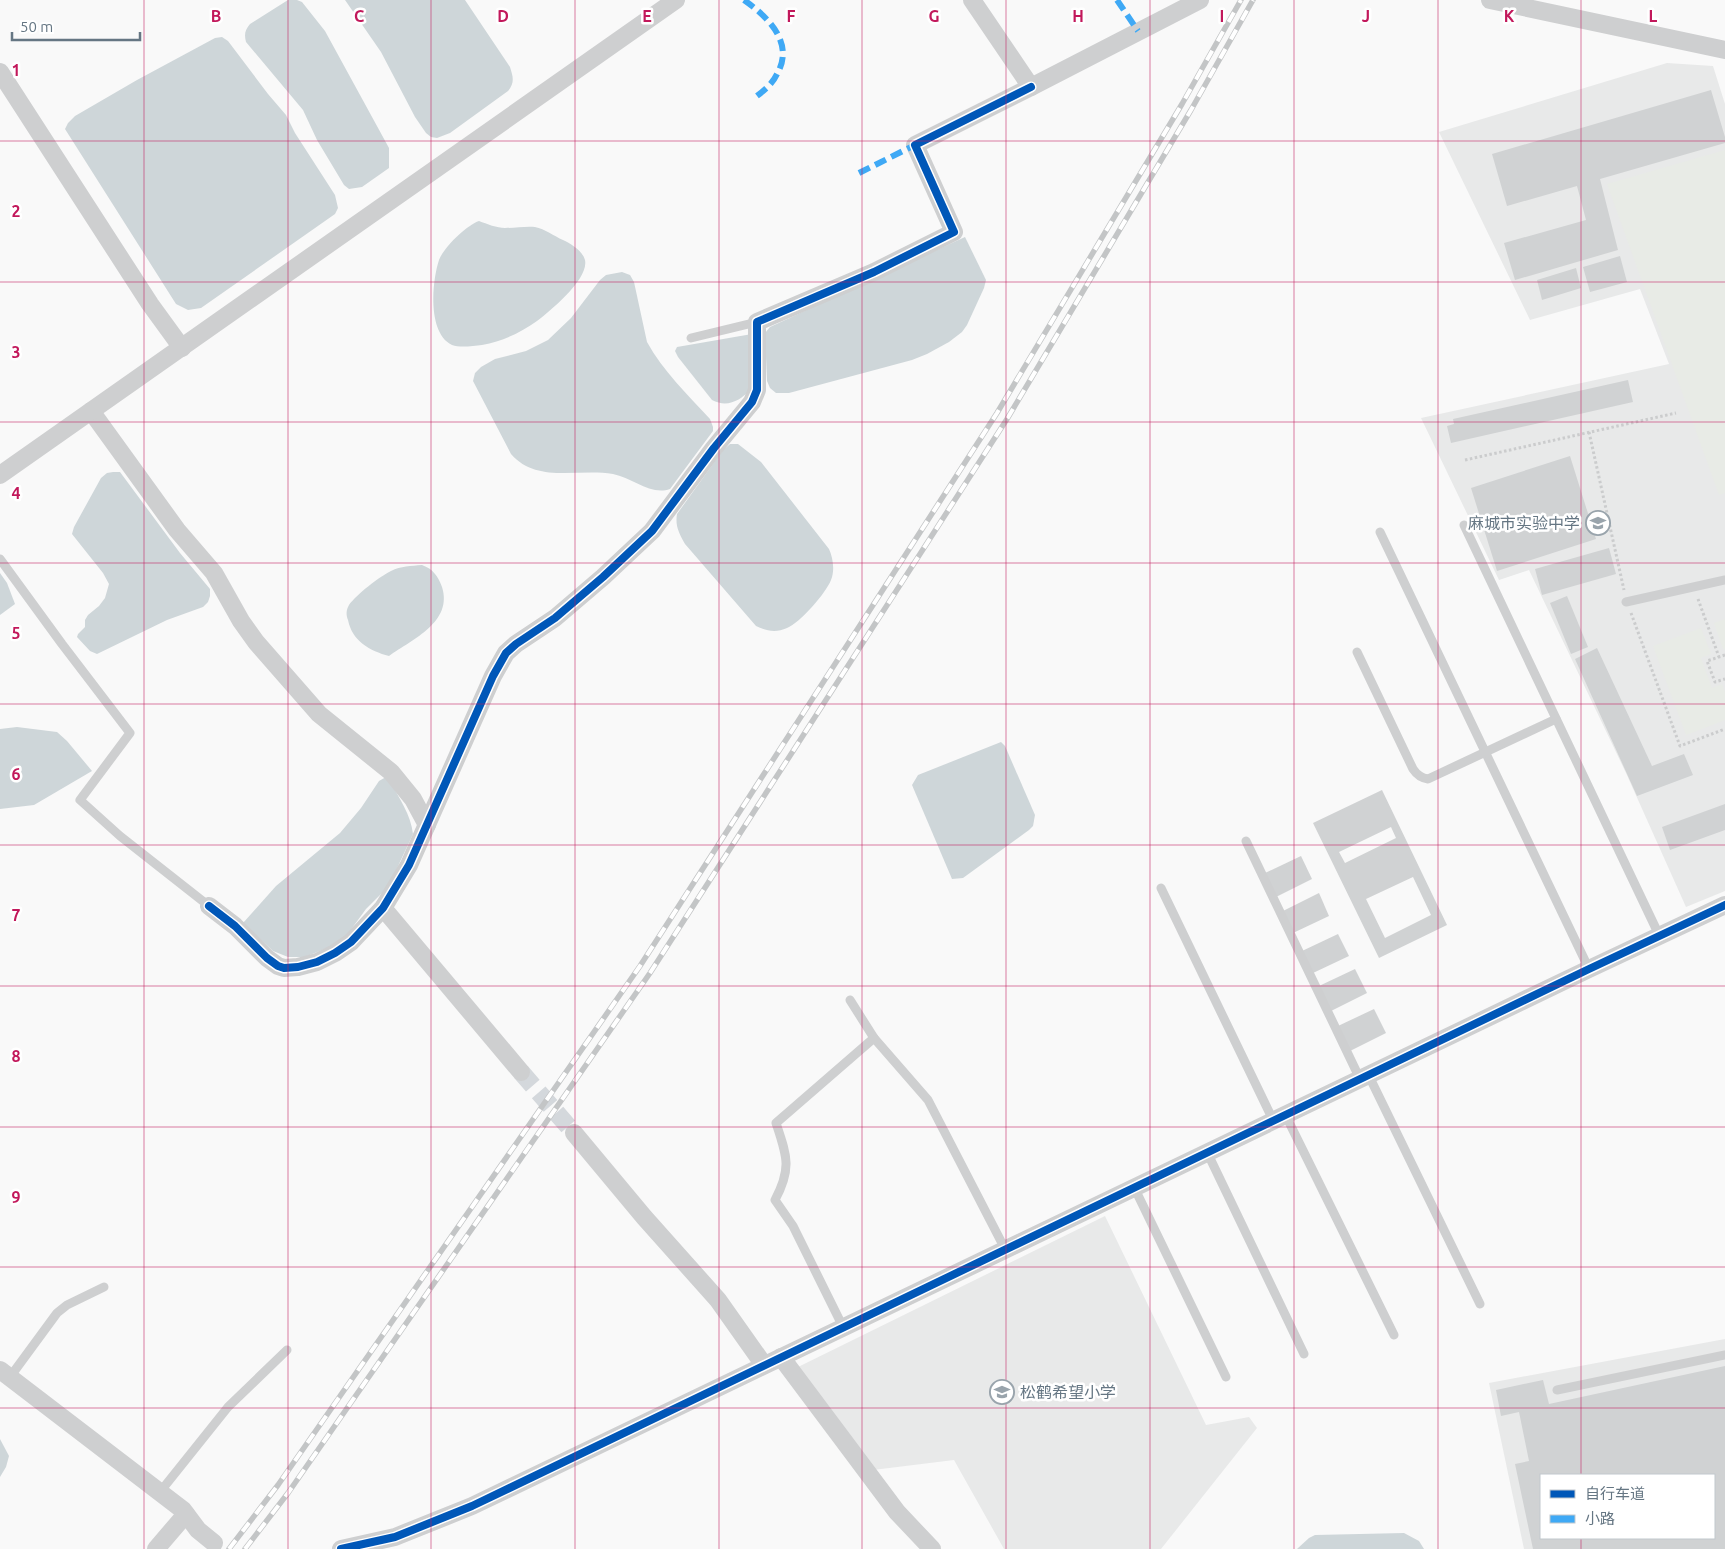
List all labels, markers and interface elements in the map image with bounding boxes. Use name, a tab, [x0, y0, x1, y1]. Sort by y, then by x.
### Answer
text: B	[211, 7, 221, 25]
text: C	[354, 7, 364, 25]
text: D	[497, 7, 509, 25]
text: E	[642, 7, 652, 25]
text: F	[787, 7, 796, 25]
text: G	[928, 7, 940, 25]
text: H	[1072, 7, 1084, 25]
text: I	[1220, 7, 1224, 25]
text: J	[1362, 7, 1370, 25]
text: K	[1504, 7, 1515, 25]
text: L	[1649, 7, 1658, 25]
scale bar	[12, 10, 140, 42]
text: 50 m	[20, 18, 53, 35]
text: 1	[11, 61, 21, 79]
text: 2	[11, 202, 21, 220]
text: 3	[11, 343, 21, 361]
text: 4	[11, 484, 21, 502]
school or university icon: 麻城市实验中学	[1585, 510, 1611, 536]
place label: 麻城市实验中学	[1468, 514, 1580, 532]
text: 5	[11, 624, 21, 642]
text: 6	[11, 765, 21, 783]
text: 7	[11, 906, 21, 924]
text: 8	[11, 1047, 21, 1065]
text: 9	[11, 1188, 21, 1206]
school or university icon: 松鹤希望小学	[989, 1379, 1015, 1405]
place label: 松鹤希望小学	[1020, 1383, 1116, 1401]
legend	[1540, 1474, 1715, 1539]
text: 自行车道	[1585, 1485, 1645, 1502]
text: 小路	[1585, 1510, 1615, 1527]

